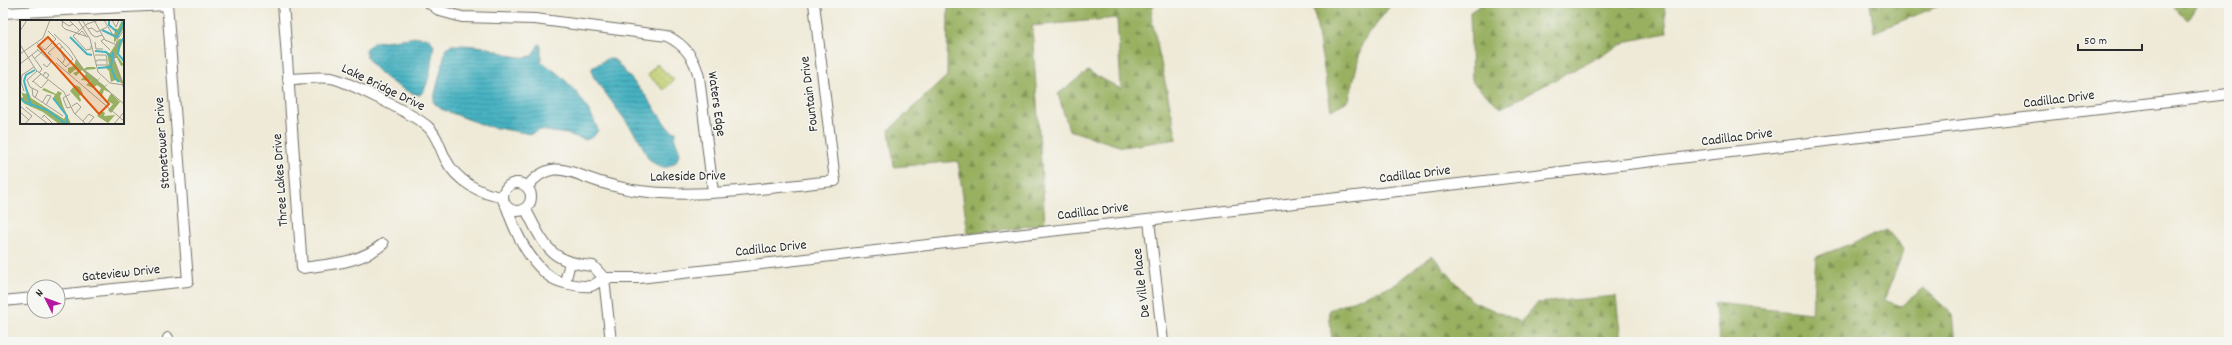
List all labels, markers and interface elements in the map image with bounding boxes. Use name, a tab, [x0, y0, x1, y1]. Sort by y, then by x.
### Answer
inset map	[20, 20, 124, 124]
scale bar	[2078, 26, 2142, 52]
text: 50 m	[2084, 33, 2107, 50]
street label: Fountain Drive	[795, 55, 825, 133]
street label: Lake Bridge Drive	[338, 59, 428, 117]
street label: Waters Edge	[702, 70, 730, 138]
street label: Cadillac Drive	[2022, 86, 2096, 114]
street label: Stonetower Drive	[150, 96, 176, 190]
street label: Cadillac Drive	[1700, 124, 1774, 152]
street label: Three Lakes Drive	[268, 133, 294, 227]
street label: Cadillac Drive	[1378, 161, 1452, 189]
street label: Lakeside Drive	[650, 166, 726, 188]
street label: Cadillac Drive	[1056, 198, 1130, 226]
street label: Cadillac Drive	[734, 235, 808, 263]
street label: De Ville Place	[1128, 247, 1156, 319]
street label: Gateview Drive	[81, 260, 161, 288]
north arrow	[26, 279, 66, 319]
text: N	[32, 286, 48, 301]

